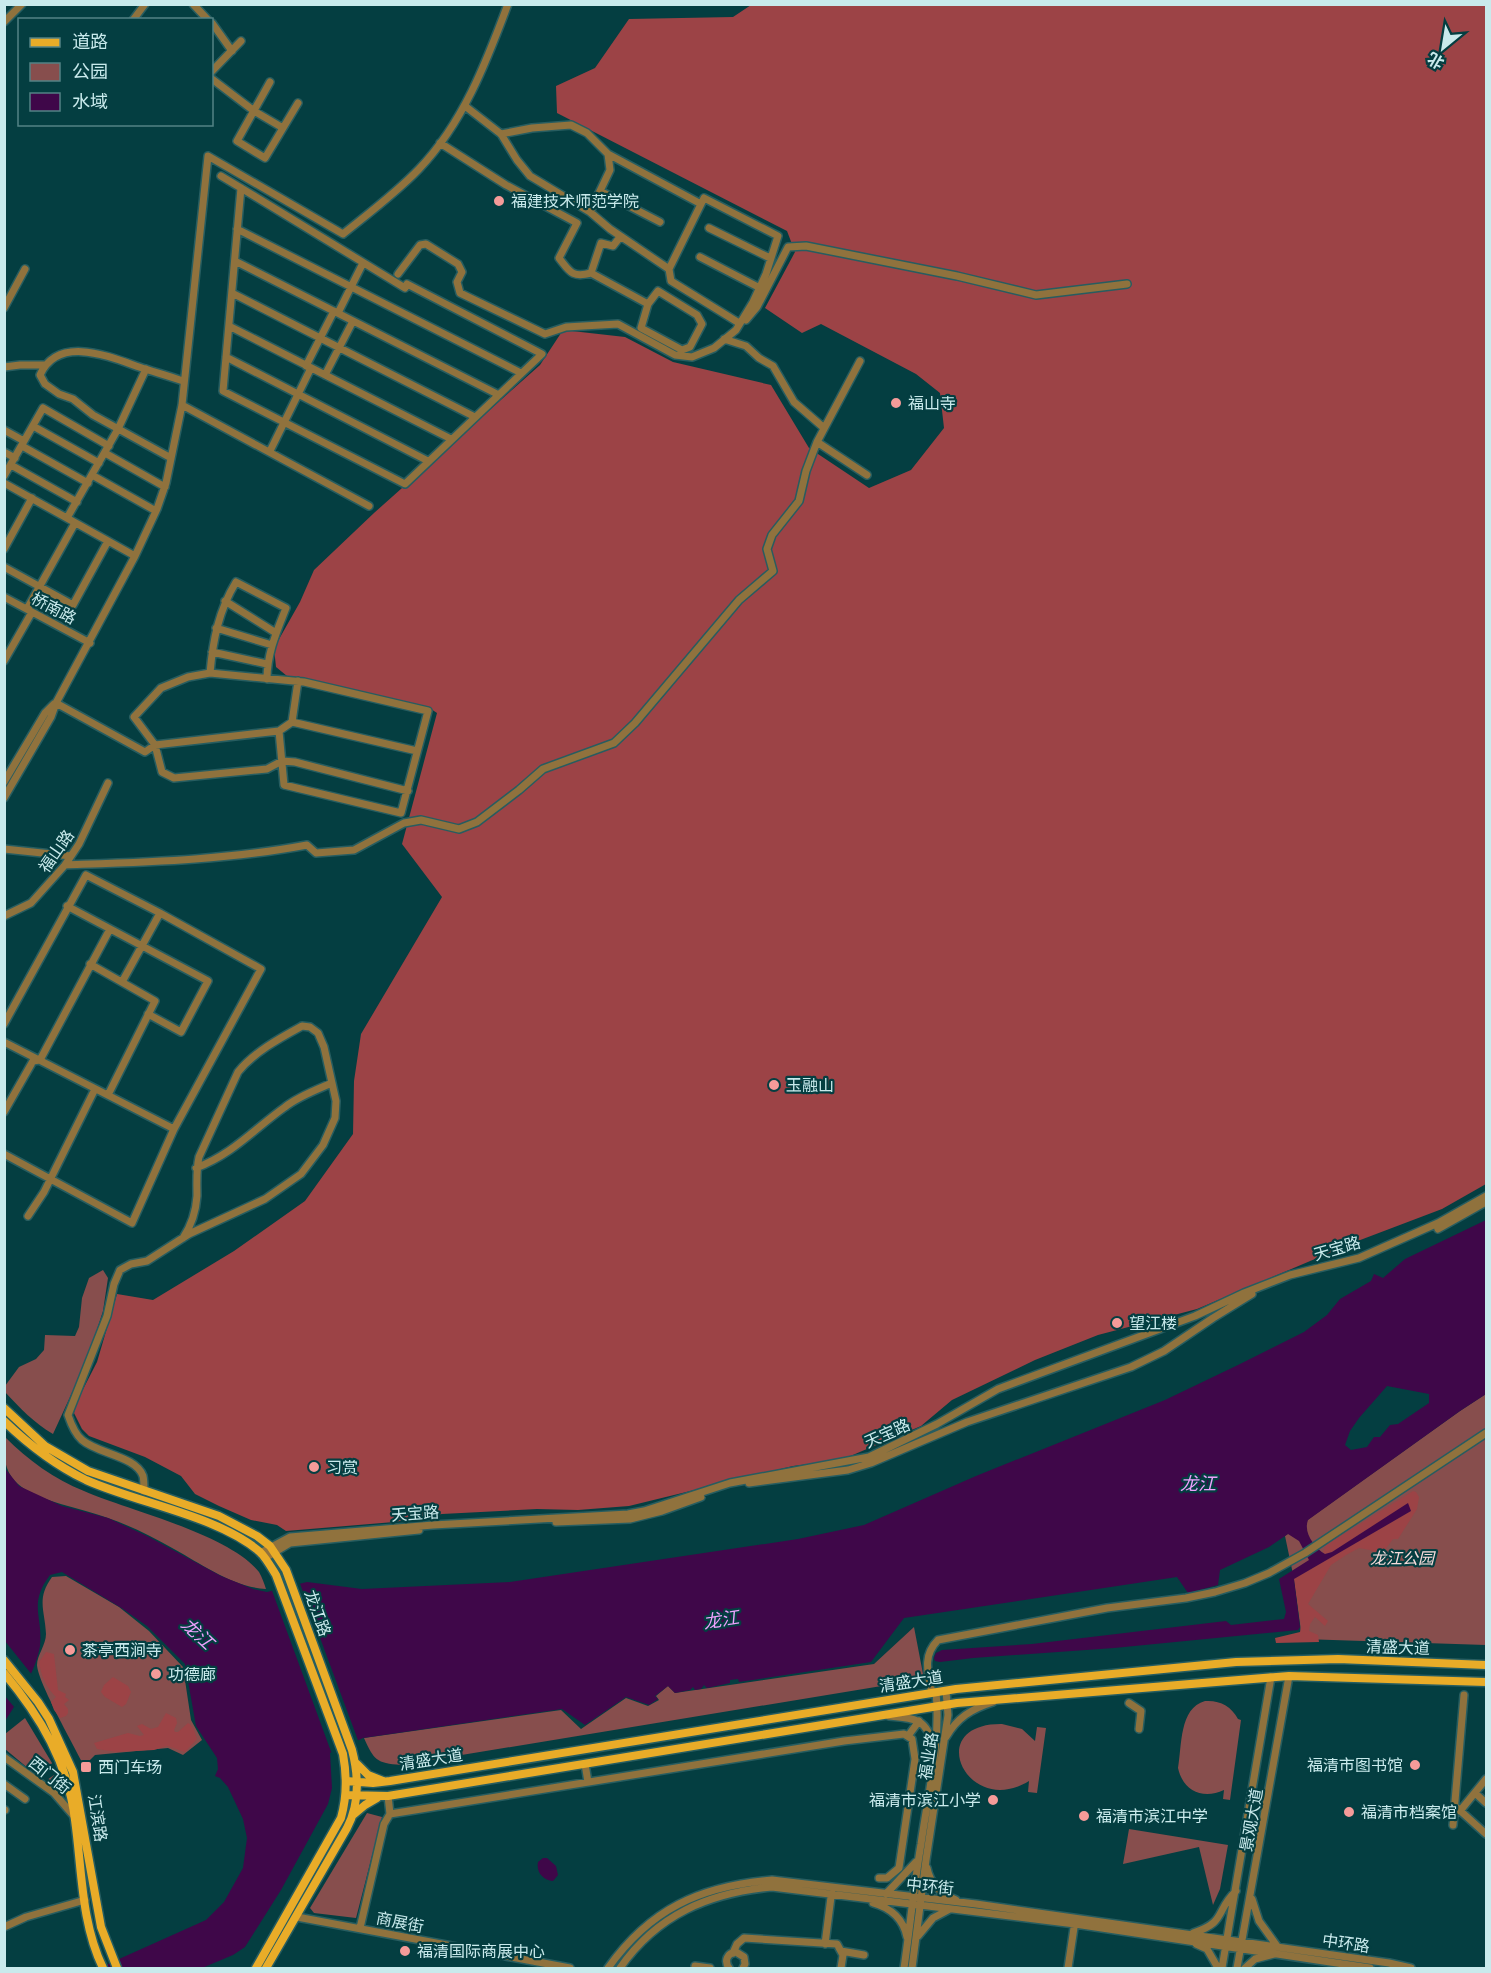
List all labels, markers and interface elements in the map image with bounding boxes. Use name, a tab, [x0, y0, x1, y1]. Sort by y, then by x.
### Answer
legend	[18, 18, 213, 126]
north arrow	[1413, 18, 1473, 78]
text: 道路	[72, 29, 108, 53]
text: 北	[1423, 47, 1448, 75]
text: 公园	[72, 59, 108, 83]
text: 水域	[72, 89, 108, 113]
place label: 福建技术师范学院	[511, 190, 639, 212]
marker: 福建技术师范学院	[492, 194, 506, 208]
place label: 福山寺	[908, 392, 956, 414]
marker: 福山寺	[889, 396, 903, 410]
street label: 桥南路	[28, 587, 80, 629]
street label: 福山路	[33, 825, 79, 877]
place label: 玉融山	[786, 1074, 834, 1096]
marker: 玉融山	[767, 1078, 781, 1092]
street label: 天宝路	[1311, 1231, 1363, 1265]
place label: 望江楼	[1129, 1312, 1177, 1334]
marker: 望江楼	[1110, 1316, 1124, 1330]
street label: 天宝路	[861, 1413, 913, 1453]
place label: 习赏	[326, 1456, 358, 1478]
marker: 习赏	[307, 1460, 321, 1474]
water label: 龙江	[1180, 1471, 1218, 1495]
street label: 天宝路	[390, 1500, 440, 1526]
park label: 龙江公园	[1370, 1547, 1436, 1569]
street label: 龙江路	[299, 1587, 337, 1639]
water label: 龙江	[701, 1604, 743, 1634]
water label: 龙江	[177, 1612, 221, 1655]
street label: 清盛大道	[1366, 1635, 1430, 1659]
place label: 茶亭西涧寺	[82, 1639, 162, 1661]
marker: 茶亭西涧寺	[63, 1643, 77, 1657]
place label: 功德廊	[168, 1663, 216, 1685]
street label: 清盛大道	[878, 1665, 944, 1697]
marker: 功德廊	[149, 1667, 163, 1681]
street label: 福业路	[913, 1731, 943, 1781]
street label: 清盛大道	[398, 1743, 464, 1775]
street label: 西门街	[24, 1751, 76, 1799]
place label: 福清市图书馆	[1307, 1754, 1403, 1776]
place label: 西门车场	[98, 1756, 162, 1778]
marker: 福清市图书馆	[1408, 1758, 1422, 1772]
marker: 西门车场	[79, 1760, 93, 1774]
street label: 景观大道	[1235, 1787, 1267, 1853]
place label: 福清市滨江小学	[869, 1789, 981, 1811]
street label: 江滨路	[83, 1793, 113, 1843]
marker: 福清市滨江小学	[986, 1793, 1000, 1807]
place label: 福清市档案馆	[1361, 1801, 1457, 1823]
place label: 福清市滨江中学	[1096, 1805, 1208, 1827]
marker: 福清市档案馆	[1342, 1805, 1356, 1819]
marker: 福清市滨江中学	[1077, 1809, 1091, 1823]
street label: 中环街	[905, 1873, 955, 1899]
street label: 商展街	[374, 1907, 426, 1937]
street label: 中环路	[1321, 1929, 1371, 1957]
place label: 福清国际商展中心	[417, 1940, 545, 1962]
marker: 福清国际商展中心	[398, 1944, 412, 1958]

